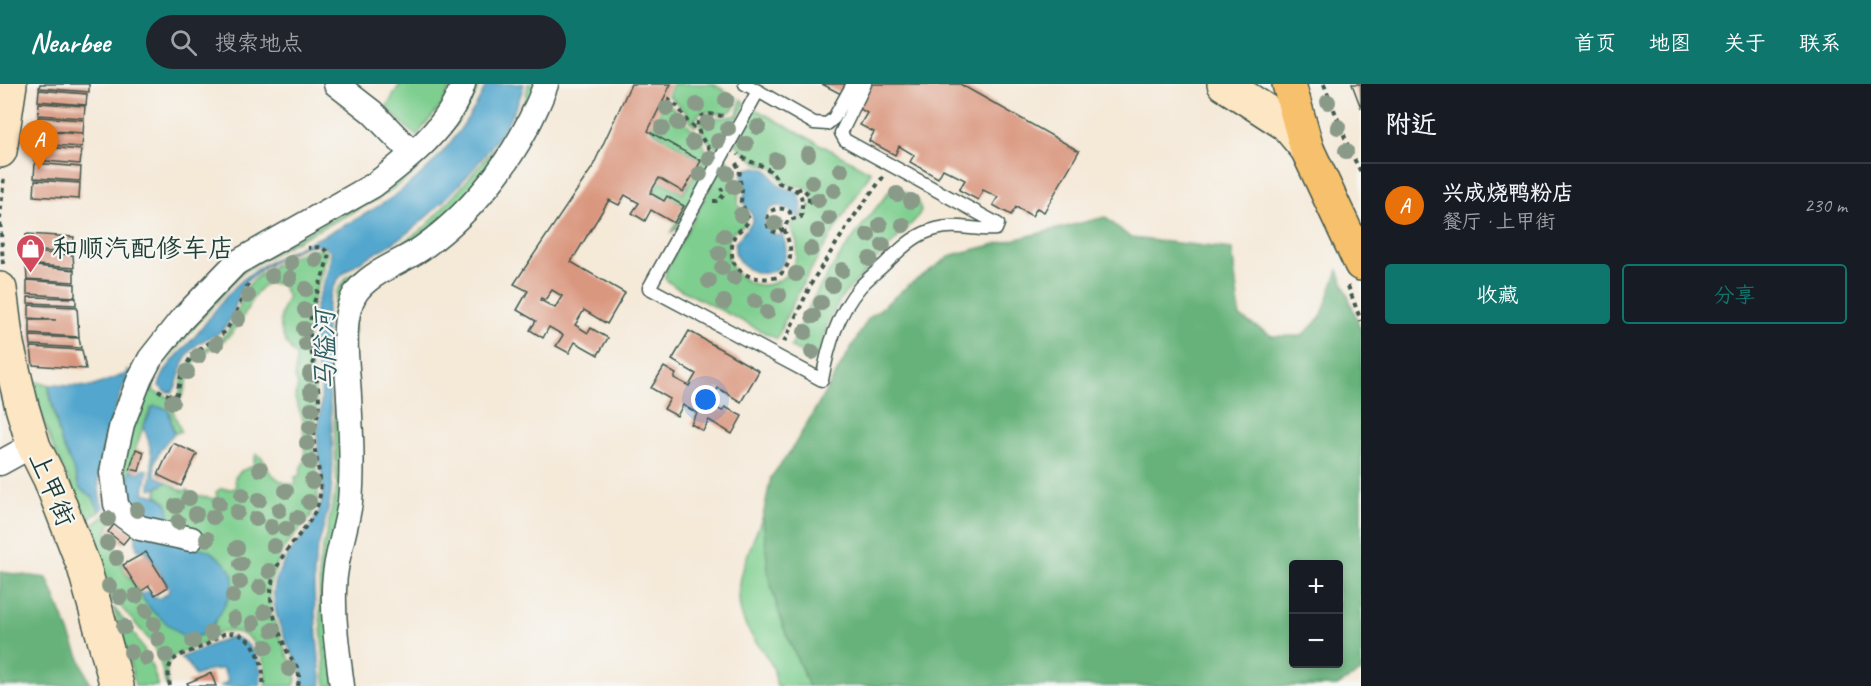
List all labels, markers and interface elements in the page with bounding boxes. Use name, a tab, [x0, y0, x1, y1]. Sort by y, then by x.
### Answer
search box	[146, 15, 566, 69]
text: Nearbee	[30, 25, 110, 60]
icon: search	[167, 26, 200, 59]
text: 搜索地点	[215, 29, 303, 57]
text: 首页	[1574, 30, 1616, 56]
text: 地图	[1649, 30, 1691, 56]
text: 关于	[1724, 30, 1766, 56]
text: 联系	[1799, 30, 1841, 56]
text: 附近	[1385, 108, 1437, 141]
pin: A	[20, 120, 58, 170]
text: 兴成烧鸭粉店	[1442, 179, 1574, 207]
text: A	[1399, 193, 1410, 218]
text: 230 m	[1804, 193, 1847, 218]
text: 餐厅 · 上甲街	[1442, 209, 1555, 234]
shop icon: 和顺汽配修车店	[15, 232, 47, 274]
place label: 和顺汽配修车店	[52, 232, 234, 265]
button: 收藏	[1385, 264, 1610, 324]
button: 分享	[1622, 264, 1847, 324]
water label: 马隘河	[307, 305, 343, 391]
your location	[691, 385, 720, 414]
street label: 上甲街	[22, 447, 82, 531]
map controls	[1289, 560, 1343, 668]
button: +	[1289, 560, 1343, 614]
button: −	[1289, 614, 1343, 668]

